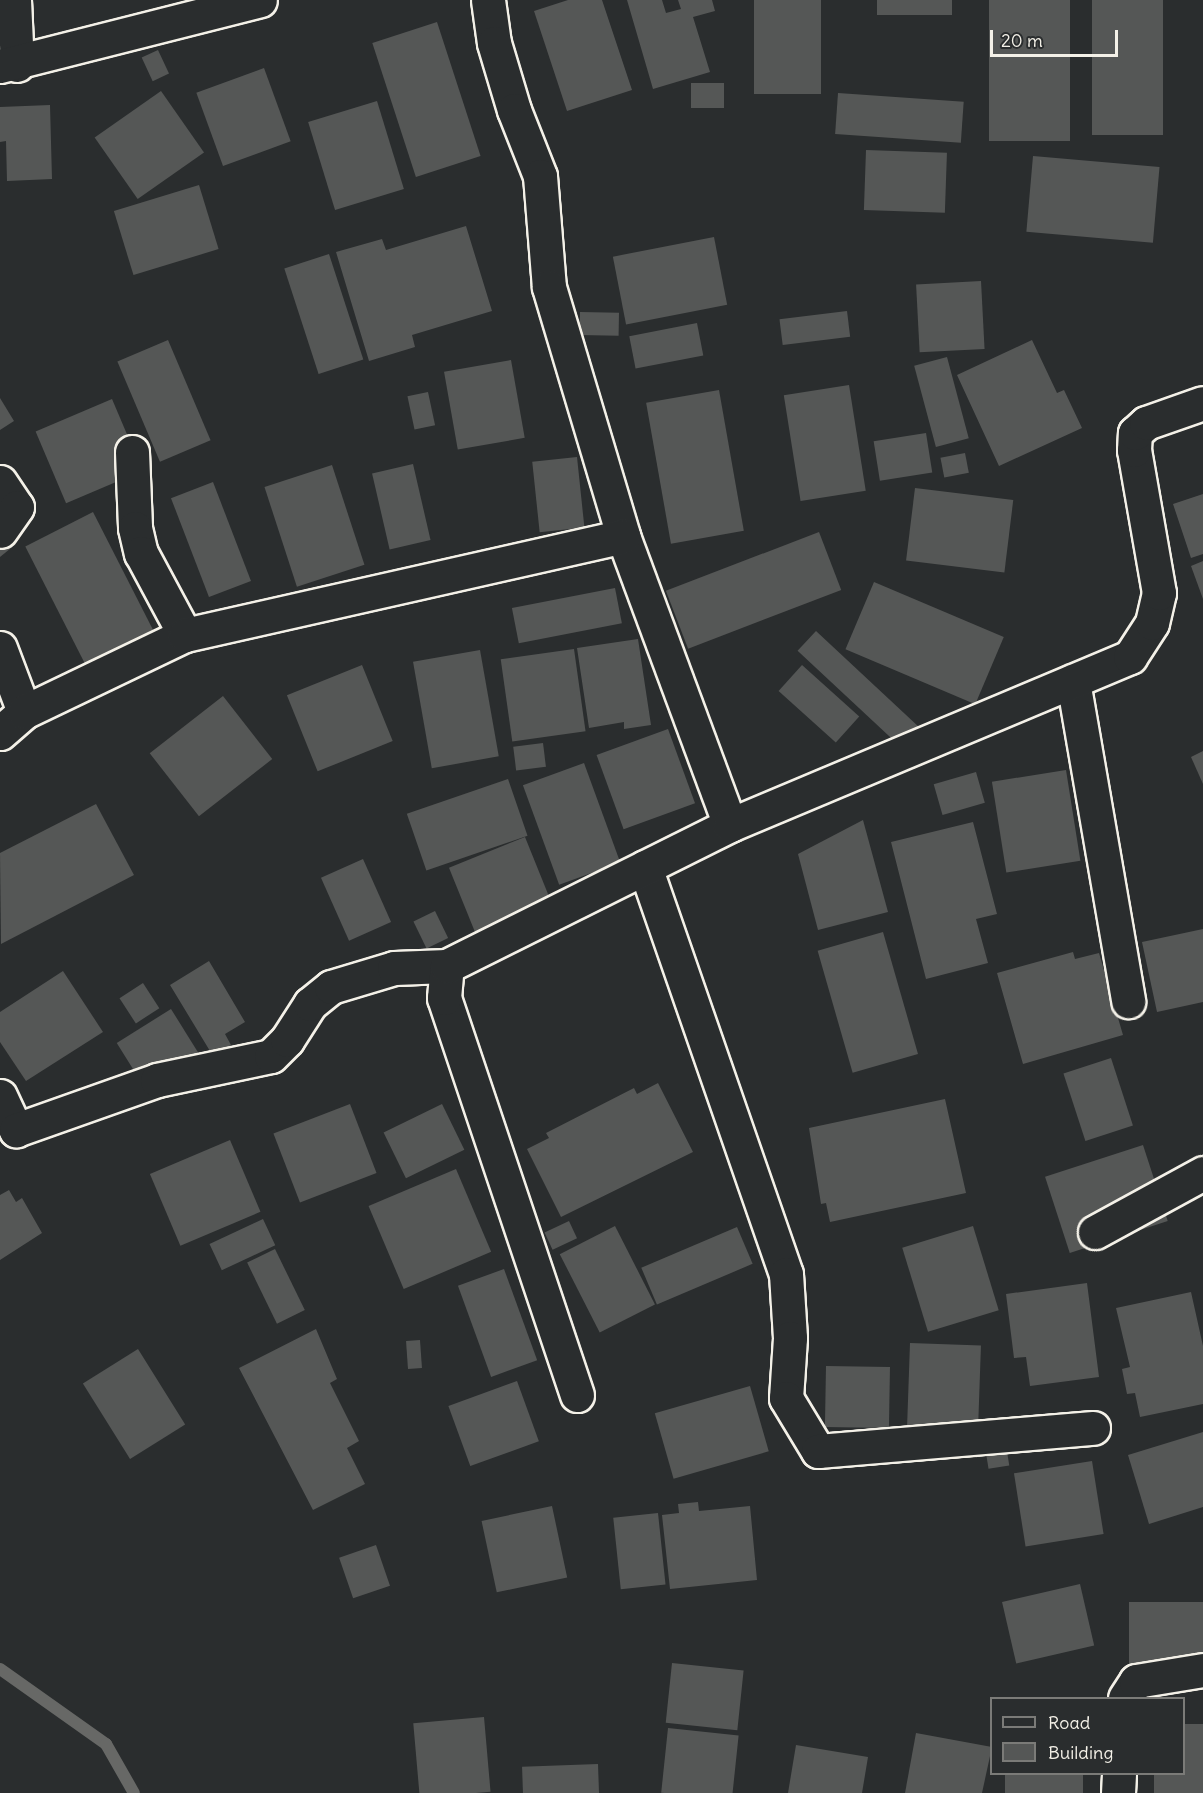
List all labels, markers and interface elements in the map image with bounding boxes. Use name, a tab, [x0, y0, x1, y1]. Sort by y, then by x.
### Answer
scale bar	[993, 18, 1120, 56]
text: 20 m	[1001, 29, 1043, 52]
legend	[990, 1697, 1185, 1775]
text: Road	[1048, 1711, 1090, 1734]
text: Building	[1048, 1741, 1113, 1764]

